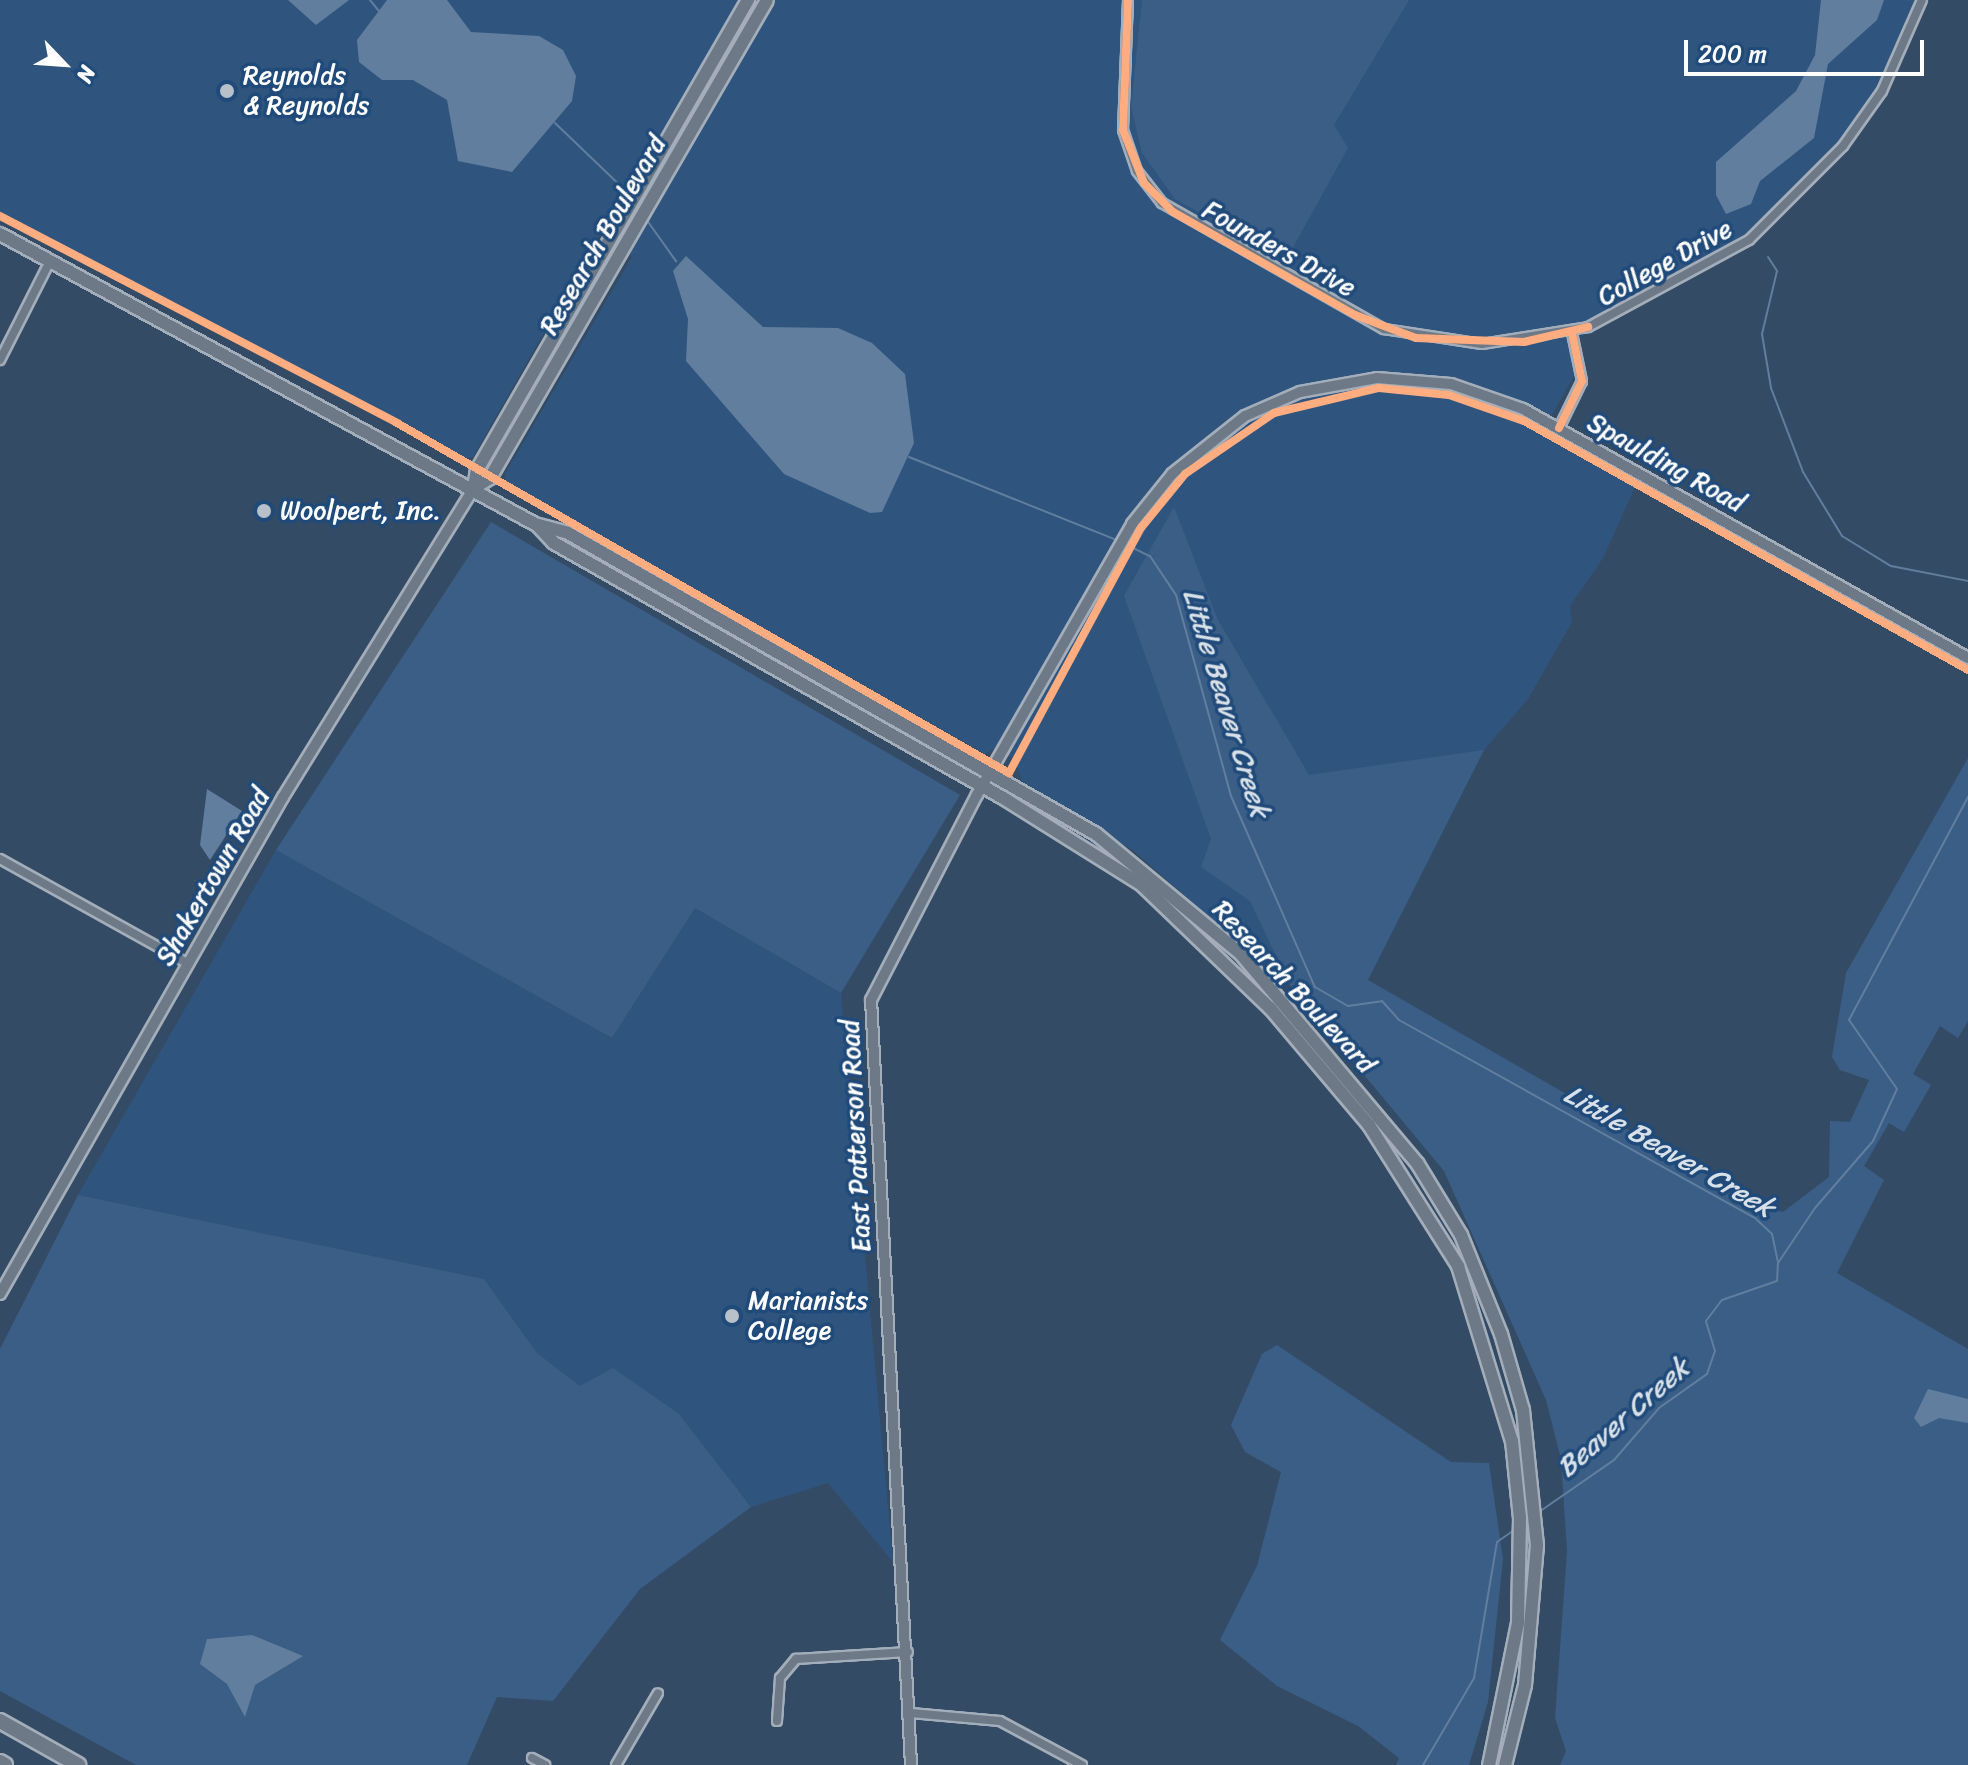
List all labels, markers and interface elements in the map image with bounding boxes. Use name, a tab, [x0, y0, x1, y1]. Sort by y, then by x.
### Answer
north arrow	[24, 24, 104, 104]
scale bar	[1688, 24, 1928, 74]
text: 200 m	[1698, 33, 1767, 75]
text: N	[65, 59, 107, 90]
place label: Reynolds & Reynolds	[243, 60, 369, 122]
marker: Reynolds & Reynolds	[218, 82, 236, 100]
street label: Research Boulevard	[533, 130, 673, 340]
street label: Founders Drive	[1197, 194, 1361, 304]
street label: College Drive	[1592, 213, 1738, 313]
street label: Spaulding Road	[1582, 407, 1750, 519]
place label: Woolpert, Inc.	[280, 495, 441, 527]
marker: Woolpert, Inc.	[255, 502, 273, 520]
water label: Little Beaver Creek	[1175, 585, 1277, 821]
street label: Shakertown Road	[150, 783, 276, 971]
street label: Research Boulevard	[1206, 894, 1382, 1080]
street label: East Patterson Road	[834, 1019, 878, 1253]
water label: Little Beaver Creek	[1558, 1077, 1780, 1225]
place label: Marianists College	[748, 1285, 868, 1346]
marker: Marianists College	[723, 1307, 741, 1325]
water label: Beaver Creek	[1550, 1352, 1696, 1484]

